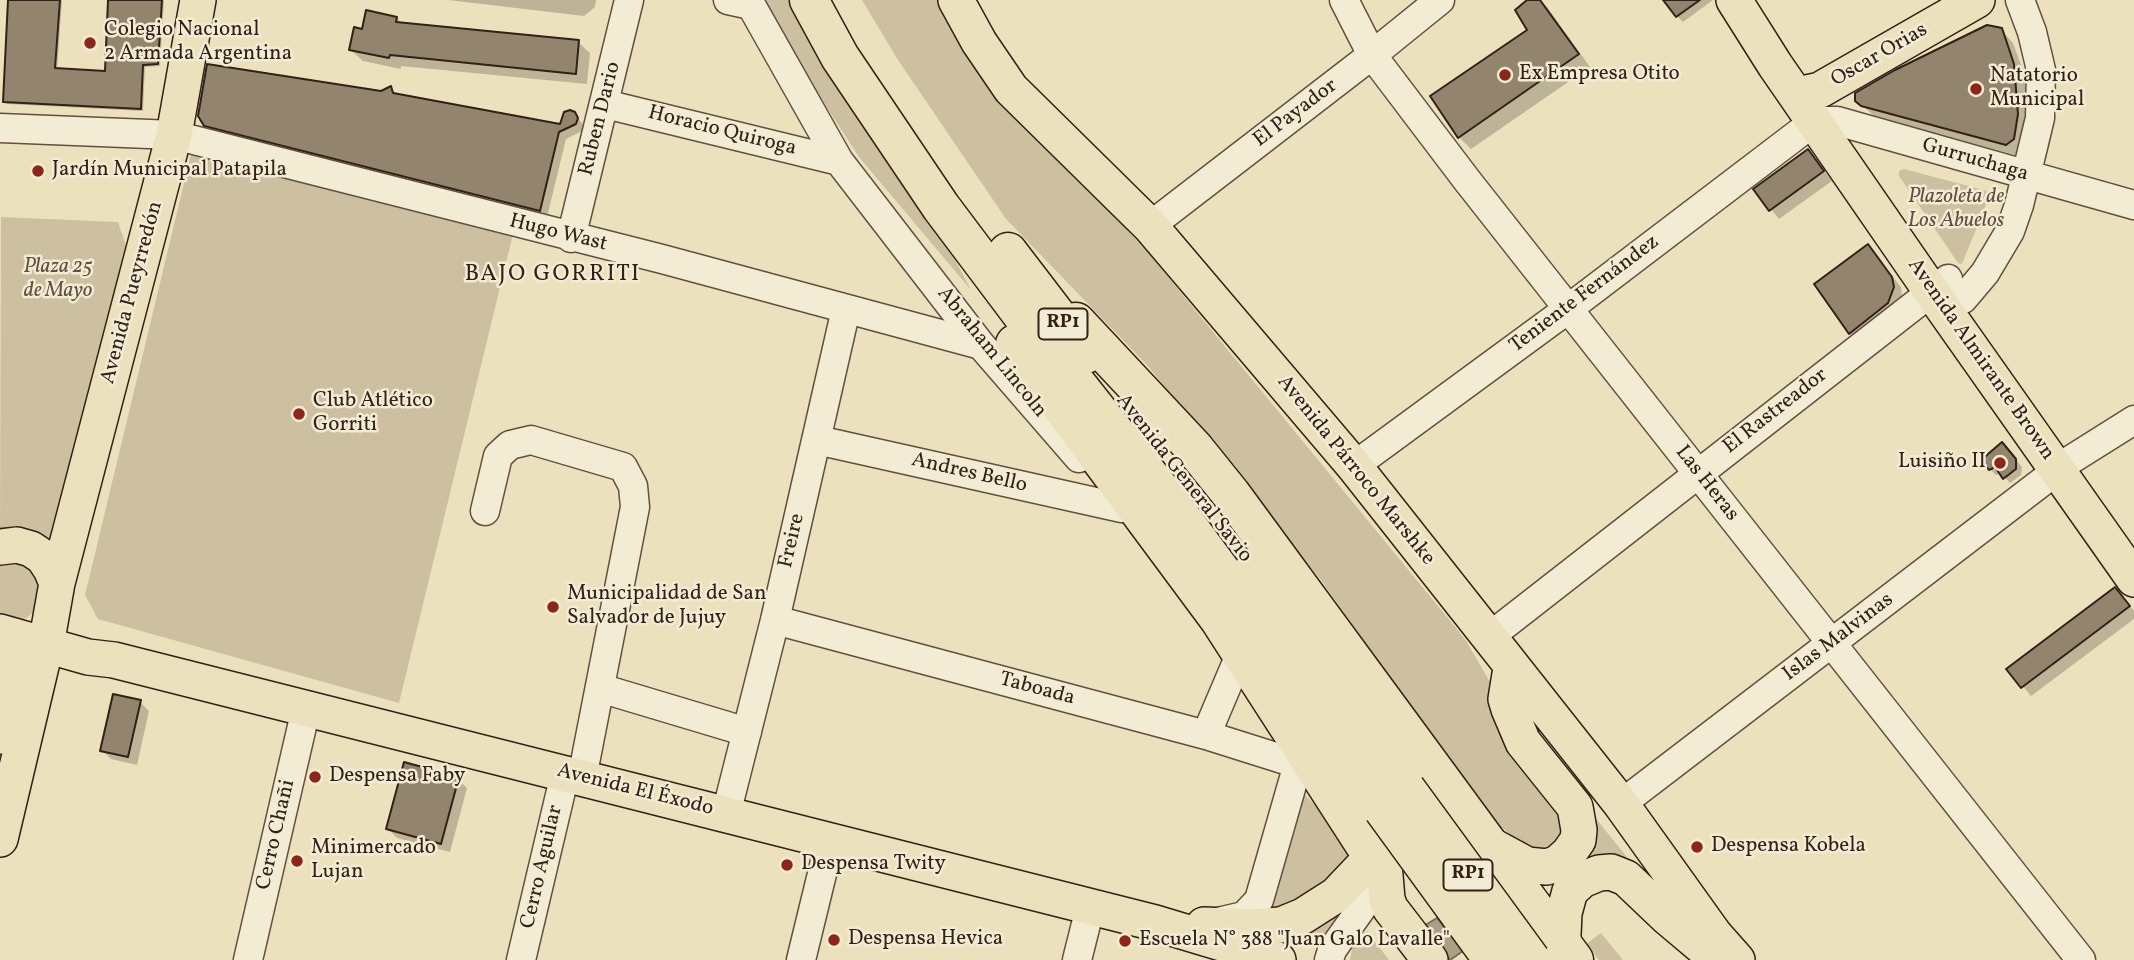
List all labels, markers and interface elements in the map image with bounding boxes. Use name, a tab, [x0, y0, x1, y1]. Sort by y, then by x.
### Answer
place label: Colegio Nacional 2 Armada Argentina	[104, 18, 292, 68]
street label: Oscar Orias	[1827, 18, 1933, 94]
marker: Colegio Nacional 2 Armada Argentina	[82, 35, 98, 51]
street label: Ruben Dario	[575, 59, 627, 179]
place label: Ex Empresa Otito	[1519, 62, 1680, 88]
place label: Natatorio Municipal	[1990, 64, 2084, 114]
marker: Ex Empresa Otito	[1497, 67, 1513, 83]
street label: El Payador	[1249, 74, 1343, 154]
marker: Natatorio Municipal	[1968, 81, 1984, 97]
street label: Horacio Quiroga	[645, 101, 799, 163]
street label: Gurruchaga	[1919, 134, 2031, 188]
place label: Jardín Municipal Patapila	[52, 158, 287, 184]
marker: Jardín Municipal Patapila	[30, 163, 46, 179]
park label: Plazoleta de Los Abuelos	[1908, 185, 2004, 235]
street label: Avenida Pueyrredón	[97, 199, 169, 387]
street label: Hugo Wast	[506, 210, 610, 258]
street label: Teniente Fernández	[1505, 231, 1665, 359]
street label: Avenida Almirante Brown	[1901, 254, 2059, 466]
park label: Plaza 25 de Mayo	[23, 255, 93, 305]
district label: BAJO GORRITI	[466, 262, 640, 290]
street label: Abraham Lincoln	[931, 282, 1051, 424]
road number: RP1	[1038, 308, 1088, 340]
street label: El Rastreador	[1719, 363, 1833, 461]
street label: Avenida Párroco Marshke	[1271, 371, 1439, 571]
place label: Club Atlético Gorriti	[313, 389, 433, 439]
street label: Avenida General Savio	[1109, 390, 1257, 568]
marker: Club Atlético Gorriti	[291, 406, 307, 422]
street label: Las Heras	[1669, 441, 1743, 527]
street label: Andres Bello	[909, 448, 1029, 500]
place label: Luisiño II	[1898, 450, 1986, 476]
marker: Luisiño II	[1992, 455, 2008, 471]
street label: Freire	[775, 511, 811, 571]
place label: Municipalidad de San Salvador de Jujuy	[567, 582, 767, 632]
street label: Islas Malvinas	[1779, 588, 1899, 688]
marker: Municipalidad de San Salvador de Jujuy	[545, 599, 561, 615]
street label: Taboada	[997, 668, 1077, 712]
street label: Avenida El Éxodo	[554, 759, 716, 823]
place label: Despensa Faby	[329, 764, 465, 790]
marker: Despensa Faby	[307, 769, 323, 785]
street label: Cerro Chañi	[252, 778, 302, 892]
street label: Cerro Aguilar	[517, 803, 569, 931]
place label: Despensa Kobela	[1711, 834, 1866, 860]
place label: Minimercado Lujan	[311, 836, 436, 886]
marker: Despensa Kobela	[1689, 839, 1705, 855]
place label: Despensa Twity	[801, 852, 946, 878]
marker: Minimercado Lujan	[289, 853, 305, 869]
marker: Despensa Twity	[779, 857, 795, 873]
road number: RP1	[1444, 860, 1492, 890]
place label: Despensa Hevica	[848, 927, 1003, 953]
place label: Escuela N° 388 "Juan Galo Lavalle"	[1139, 928, 1450, 954]
marker: Despensa Hevica	[826, 932, 842, 948]
marker: Escuela N° 388 "Juan Galo Lavalle"	[1117, 933, 1133, 949]

